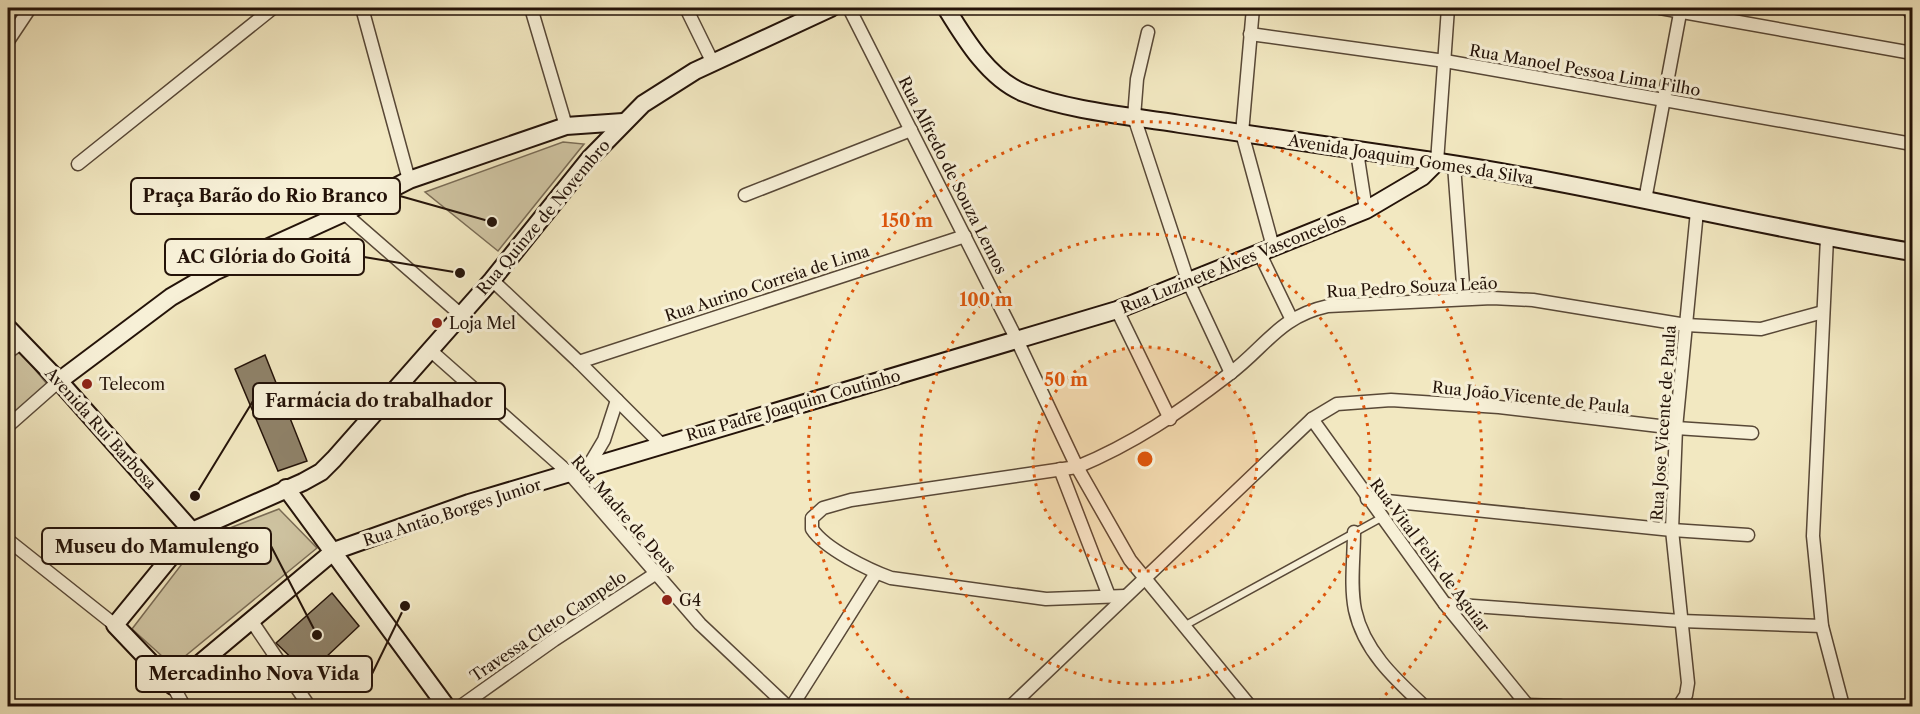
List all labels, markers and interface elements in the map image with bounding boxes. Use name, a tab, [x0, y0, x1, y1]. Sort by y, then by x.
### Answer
street label: Rua Manoel Pessoa Lima Filho	[1468, 40, 1702, 100]
street label: Rua Alfredo de Souza Lemos	[894, 73, 1012, 277]
street label: Avenida Joaquim Gomes da Silva	[1286, 130, 1536, 188]
street label: Rua Quinze de Novembro	[472, 135, 614, 299]
callout: Praça Barão do Rio Branco	[131, 178, 400, 214]
text: Praça Barão do Rio Branco	[142, 185, 388, 207]
street label: Rua Luzinete Alves Vasconcelos	[1117, 208, 1349, 318]
text: 150 m	[881, 210, 933, 232]
callout: AC Glória do Goitá	[165, 239, 364, 275]
street label: Rua Aurino Correia de Lima	[662, 240, 872, 326]
text: AC Glória do Goitá	[176, 246, 352, 268]
street label: Rua Pedro Souza Leão	[1326, 273, 1498, 301]
text: 100 m	[959, 289, 1013, 311]
place label: Loja Mel	[449, 313, 516, 333]
marker: Loja Mel	[430, 316, 444, 330]
street label: Rua Jose Vicente de Paula	[1646, 324, 1680, 522]
street label: Avenida Rui Barbosa	[40, 362, 161, 493]
street label: Rua Padre Joaquim Coutinho	[684, 365, 903, 445]
text: 50 m	[1044, 369, 1088, 391]
place label: Telecom	[99, 374, 165, 394]
marker: Telecom	[80, 377, 94, 391]
street label: Rua João Vicente de Paula	[1431, 377, 1631, 417]
callout: Farmácia do trabalhador	[253, 383, 505, 419]
text: Farmácia do trabalhador	[265, 390, 493, 412]
centre of rings	[1135, 449, 1155, 469]
street label: Rua Madre de Deus	[567, 451, 681, 577]
street label: Rua Antão Borges Junior	[360, 474, 544, 550]
street label: Rua Vital Felix de Aguiar	[1366, 474, 1494, 636]
callout: Museu do Mamulengo	[42, 528, 271, 564]
text: Museu do Mamulengo	[55, 536, 259, 558]
street label: Travessa Cleto Campelo	[466, 566, 630, 686]
place label: G4	[679, 590, 701, 610]
marker: G4	[660, 593, 674, 607]
callout: Mercadinho Nova Vida	[136, 656, 372, 692]
text: Mercadinho Nova Vida	[149, 663, 360, 685]

